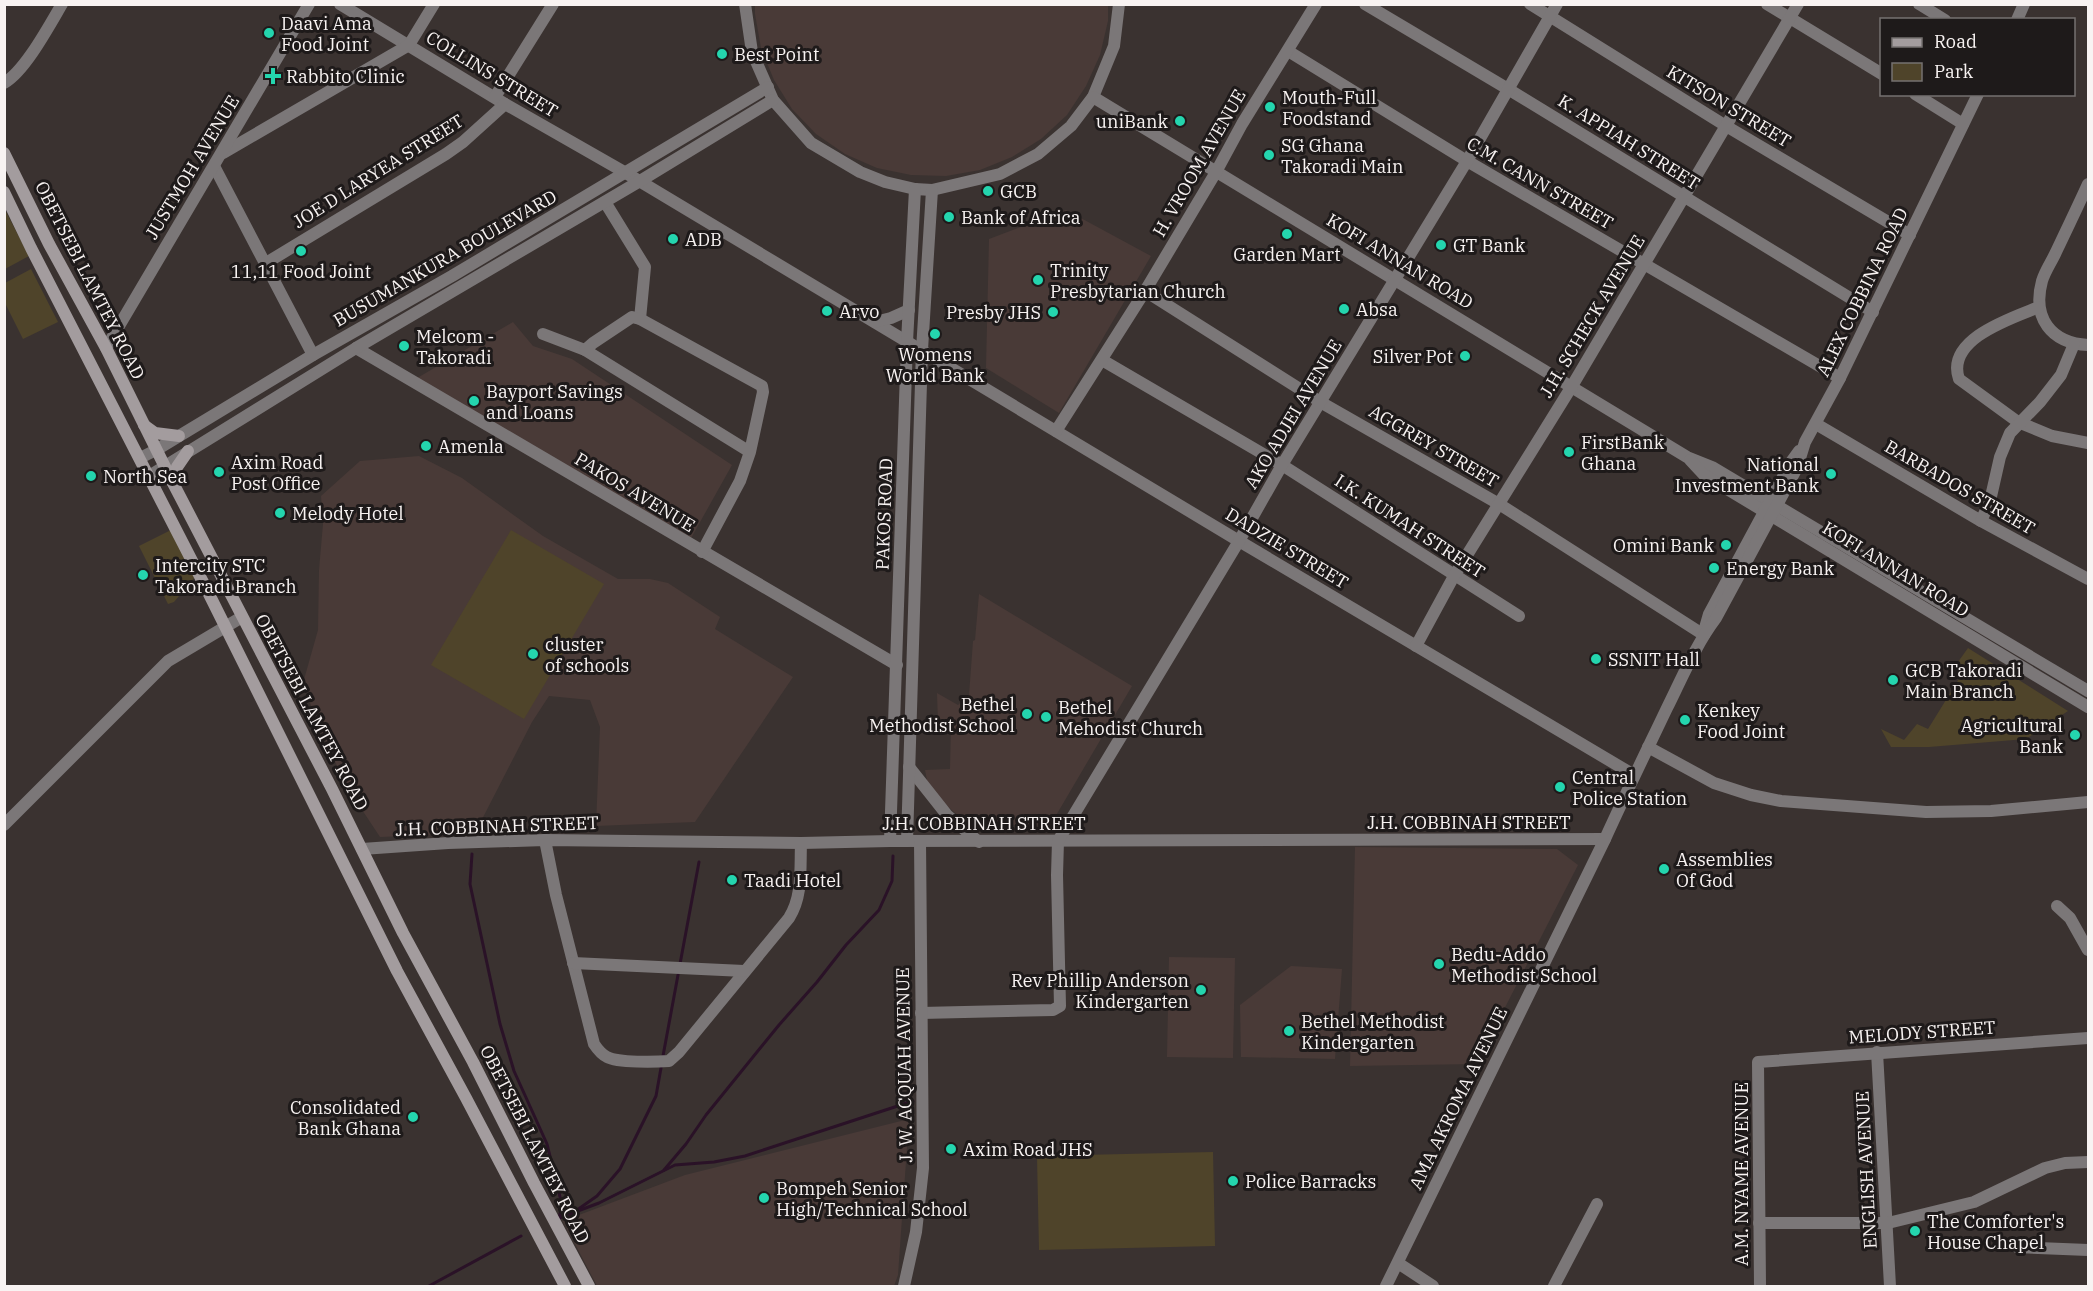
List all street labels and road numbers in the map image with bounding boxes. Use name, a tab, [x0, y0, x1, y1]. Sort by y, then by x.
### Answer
street label: COLLINS STREET	[422, 26, 562, 123]
street label: KITSON STREET	[1663, 60, 1796, 152]
street label: H. VROOM AVENUE	[1147, 85, 1251, 241]
street label: K. APPIAH STREET	[1554, 89, 1704, 195]
street label: JUSTMOH AVENUE	[140, 91, 244, 243]
street label: JOE D LARYEA STREET	[288, 109, 468, 233]
street label: C.M. CANN STREET	[1463, 132, 1618, 234]
street label: OBETSEBI LAMTEY ROAD	[30, 177, 150, 383]
street label: BUSUMANKURA BOULEVARD	[329, 184, 561, 332]
street label: ALEX COBBINA ROAD	[1811, 204, 1913, 380]
street label: KOFI ANNAN ROAD	[1323, 208, 1477, 314]
street label: J.H. SCHECK AVENUE	[1534, 231, 1650, 401]
street label: AKO ADJEI AVENUE	[1239, 335, 1347, 493]
street label: AGGREY STREET	[1365, 400, 1503, 493]
street label: BARBADOS STREET	[1881, 435, 2039, 540]
street label: PAKOS AVENUE	[571, 447, 699, 537]
street label: PAKOS ROAD	[871, 458, 897, 570]
street label: I.K. KUMAH STREET	[1331, 469, 1490, 583]
street label: DADZIE STREET	[1221, 502, 1353, 594]
street label: KOFI ANNAN ROAD	[1819, 516, 1973, 622]
street label: OBETSEBI LAMTEY ROAD	[250, 610, 374, 814]
street label: J.H. COBBINAH STREET	[395, 811, 599, 841]
street label: J.H. COBBINAH STREET	[1367, 811, 1571, 834]
street label: J.H. COBBINAH STREET	[882, 812, 1086, 835]
street label: J. W. ACQUAH AVENUE	[891, 967, 917, 1163]
street label: AMA AKROMA AVENUE	[1404, 1003, 1512, 1193]
street label: MELODY STREET	[1848, 1015, 1997, 1049]
street label: OBETSEBI LAMTEY ROAD	[475, 1041, 595, 1247]
street label: A.M. NYAME AVENUE	[1730, 1082, 1753, 1266]
street label: ENGLISH AVENUE	[1850, 1090, 1882, 1250]

